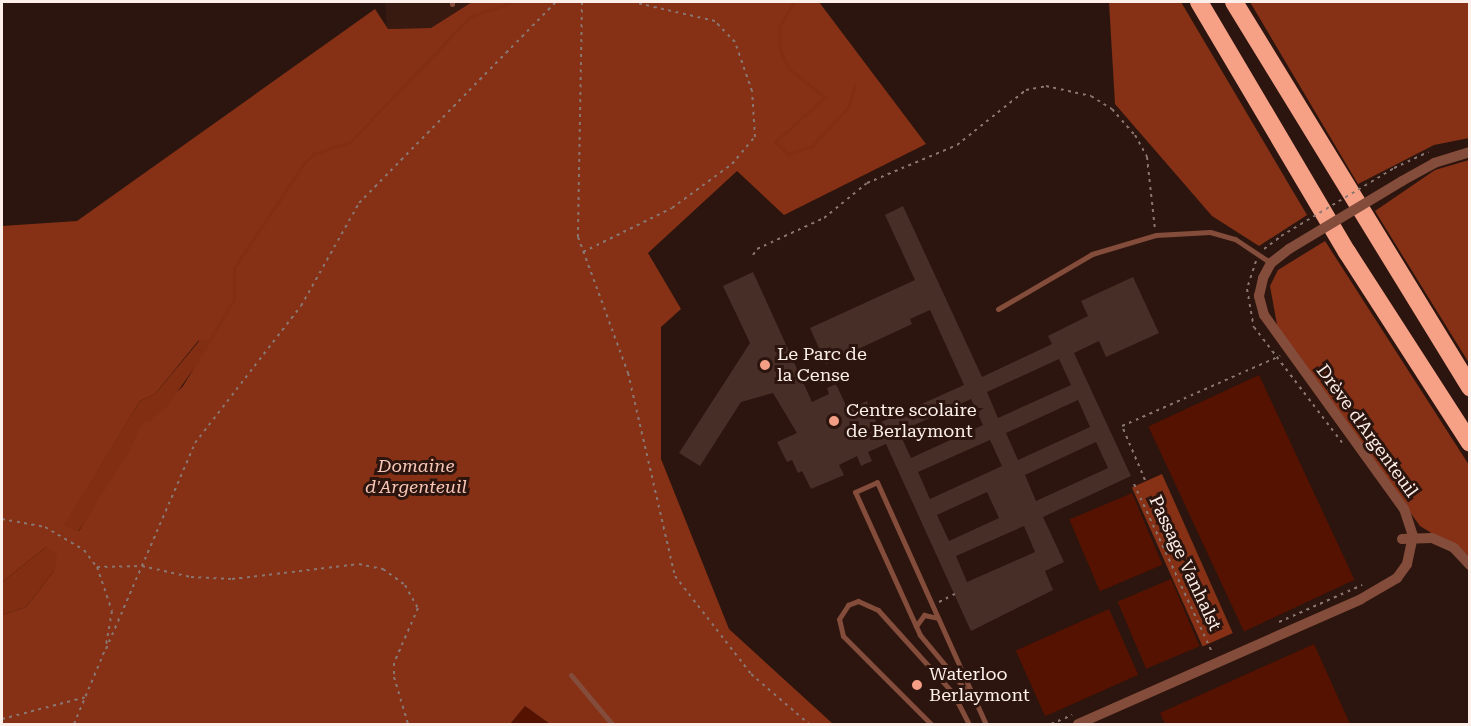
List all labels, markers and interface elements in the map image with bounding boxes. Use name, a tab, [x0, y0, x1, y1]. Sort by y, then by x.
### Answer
place label: Le Parc de la Cense	[777, 344, 867, 386]
marker: Le Parc de la Cense	[758, 358, 772, 372]
street label: Drève d'Argenteuil	[1312, 360, 1422, 502]
place label: Centre scolaire de Berlaymont	[846, 400, 977, 442]
marker: Centre scolaire de Berlaymont	[827, 414, 841, 428]
park label: Domaine d'Argenteuil	[365, 456, 467, 498]
street label: Passage Vanhalst	[1144, 492, 1226, 634]
place label: Waterloo Berlaymont	[929, 664, 1030, 706]
marker: Waterloo Berlaymont	[910, 678, 924, 692]

